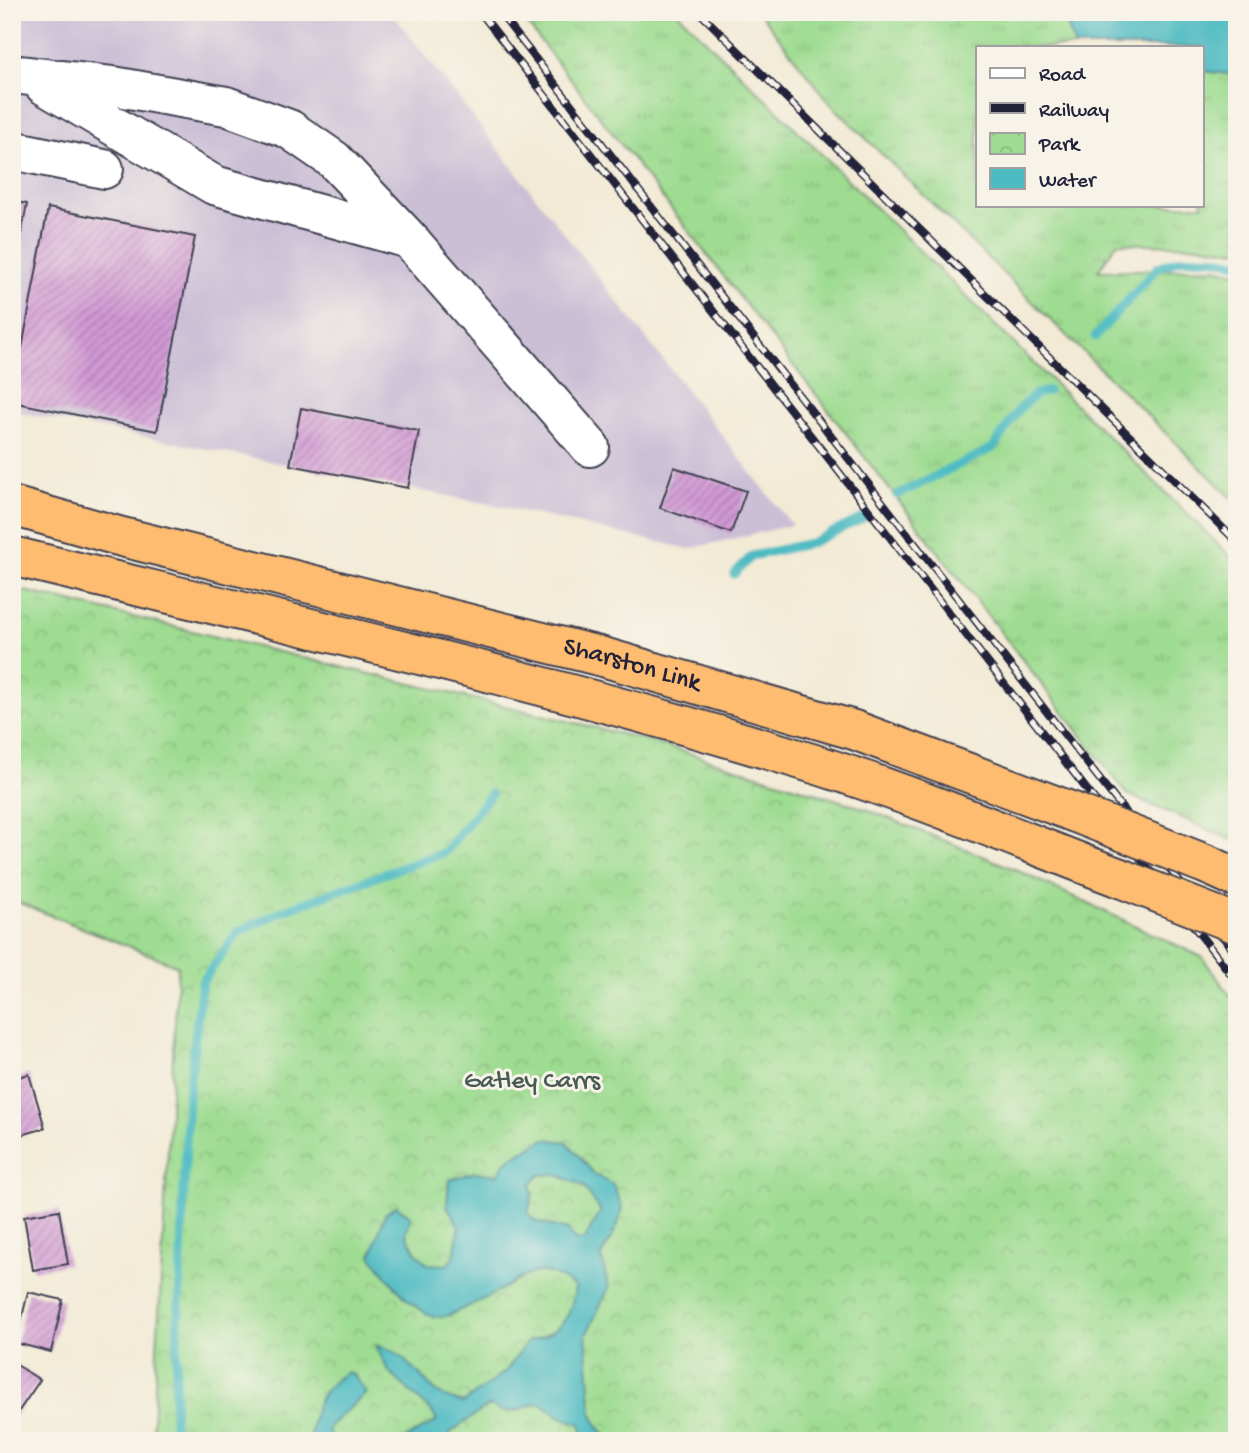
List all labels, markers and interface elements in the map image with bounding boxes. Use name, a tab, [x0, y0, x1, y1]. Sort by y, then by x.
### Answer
legend	[976, 46, 1204, 206]
text: Road	[1039, 64, 1087, 89]
text: Railway	[1039, 100, 1109, 125]
text: Park	[1038, 134, 1082, 159]
text: Water	[1039, 170, 1097, 195]
street label: Sharston Link	[560, 632, 706, 701]
park label: Gatley Carrs	[464, 1067, 601, 1098]

